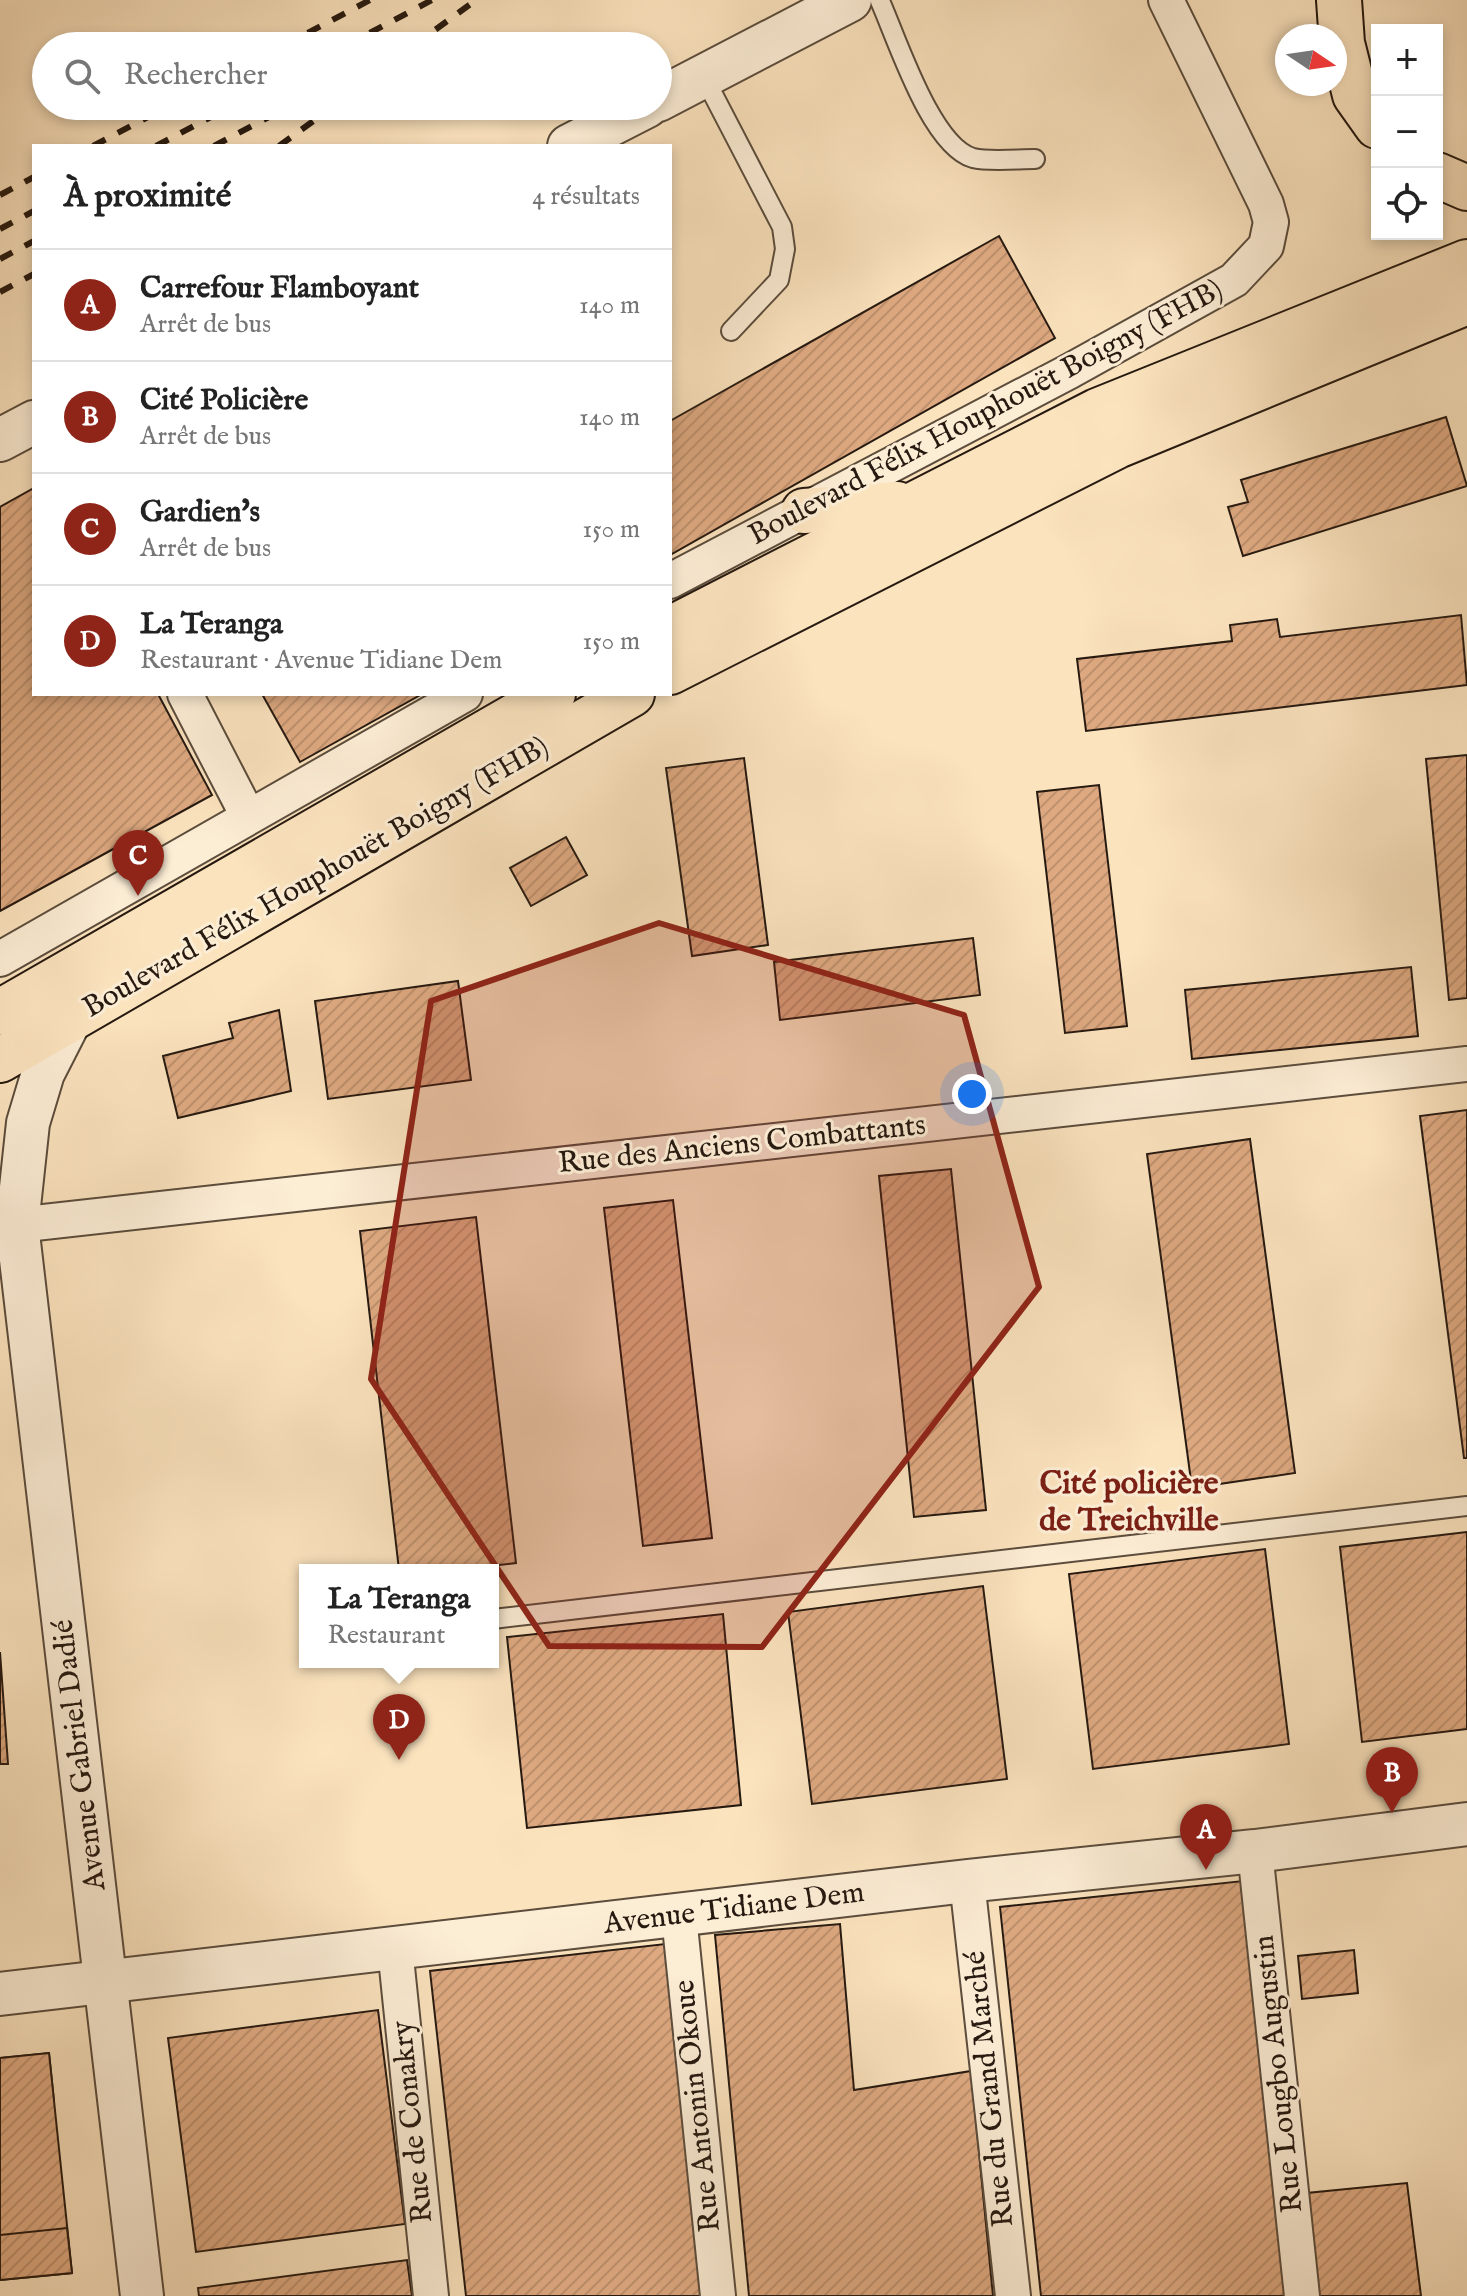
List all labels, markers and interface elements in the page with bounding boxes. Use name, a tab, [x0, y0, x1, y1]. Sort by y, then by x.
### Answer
north arrow	[1275, 24, 1347, 96]
map controls	[1371, 24, 1443, 240]
button: +	[1371, 24, 1443, 96]
search box	[32, 32, 672, 120]
icon: search	[60, 54, 104, 98]
text: Rechercher	[124, 57, 268, 95]
button: −	[1371, 96, 1443, 168]
button: locate	[1371, 168, 1443, 240]
text: À proximité	[64, 175, 231, 218]
text: 4 résultats	[532, 180, 640, 213]
text: Carrefour Flamboyant	[140, 270, 419, 308]
street label: Boulevard Félix Houphouët Boigny (FHB)	[742, 271, 1230, 555]
text: A	[81, 289, 99, 322]
text: 140 m	[579, 289, 640, 322]
text: Arrêt de bus	[140, 308, 271, 341]
text: Cité Policière	[140, 382, 308, 420]
text: B	[81, 401, 99, 434]
text: 140 m	[579, 401, 640, 434]
text: Arrêt de bus	[140, 420, 271, 453]
text: Gardien's	[140, 494, 260, 532]
text: C	[81, 513, 99, 546]
text: 150 m	[582, 513, 640, 546]
text: Arrêt de bus	[140, 532, 271, 565]
text: La Teranga	[140, 606, 283, 644]
text: D	[80, 625, 100, 658]
text: 150 m	[582, 625, 640, 658]
text: Restaurant · Avenue Tidiane Dem	[140, 644, 502, 677]
street label: Boulevard Félix Houphouët Boigny (FHB)	[76, 729, 556, 1027]
pin: C	[112, 830, 164, 896]
your location	[952, 1074, 992, 1114]
street label: Rue des Anciens Combattants	[556, 1107, 928, 1183]
district label: Cité policière de Treichville	[1039, 1464, 1219, 1542]
popup	[299, 1564, 499, 1668]
text: La Teranga	[327, 1581, 471, 1619]
street label: Avenue Gabriel Dadié	[44, 1617, 116, 1894]
text: Restaurant	[327, 1619, 445, 1652]
pin: D	[373, 1694, 425, 1760]
pin: B	[1366, 1747, 1418, 1813]
pin: A	[1180, 1804, 1232, 1870]
street label: Avenue Tidiane Dem	[601, 1874, 866, 1944]
street label: Rue Lougbo Augustin	[1246, 1933, 1312, 2215]
street label: Rue du Grand Marché	[957, 1949, 1023, 2229]
street label: Rue Antonin Okoue	[666, 1978, 730, 2234]
street label: Rue de Conakry	[383, 2019, 443, 2225]

